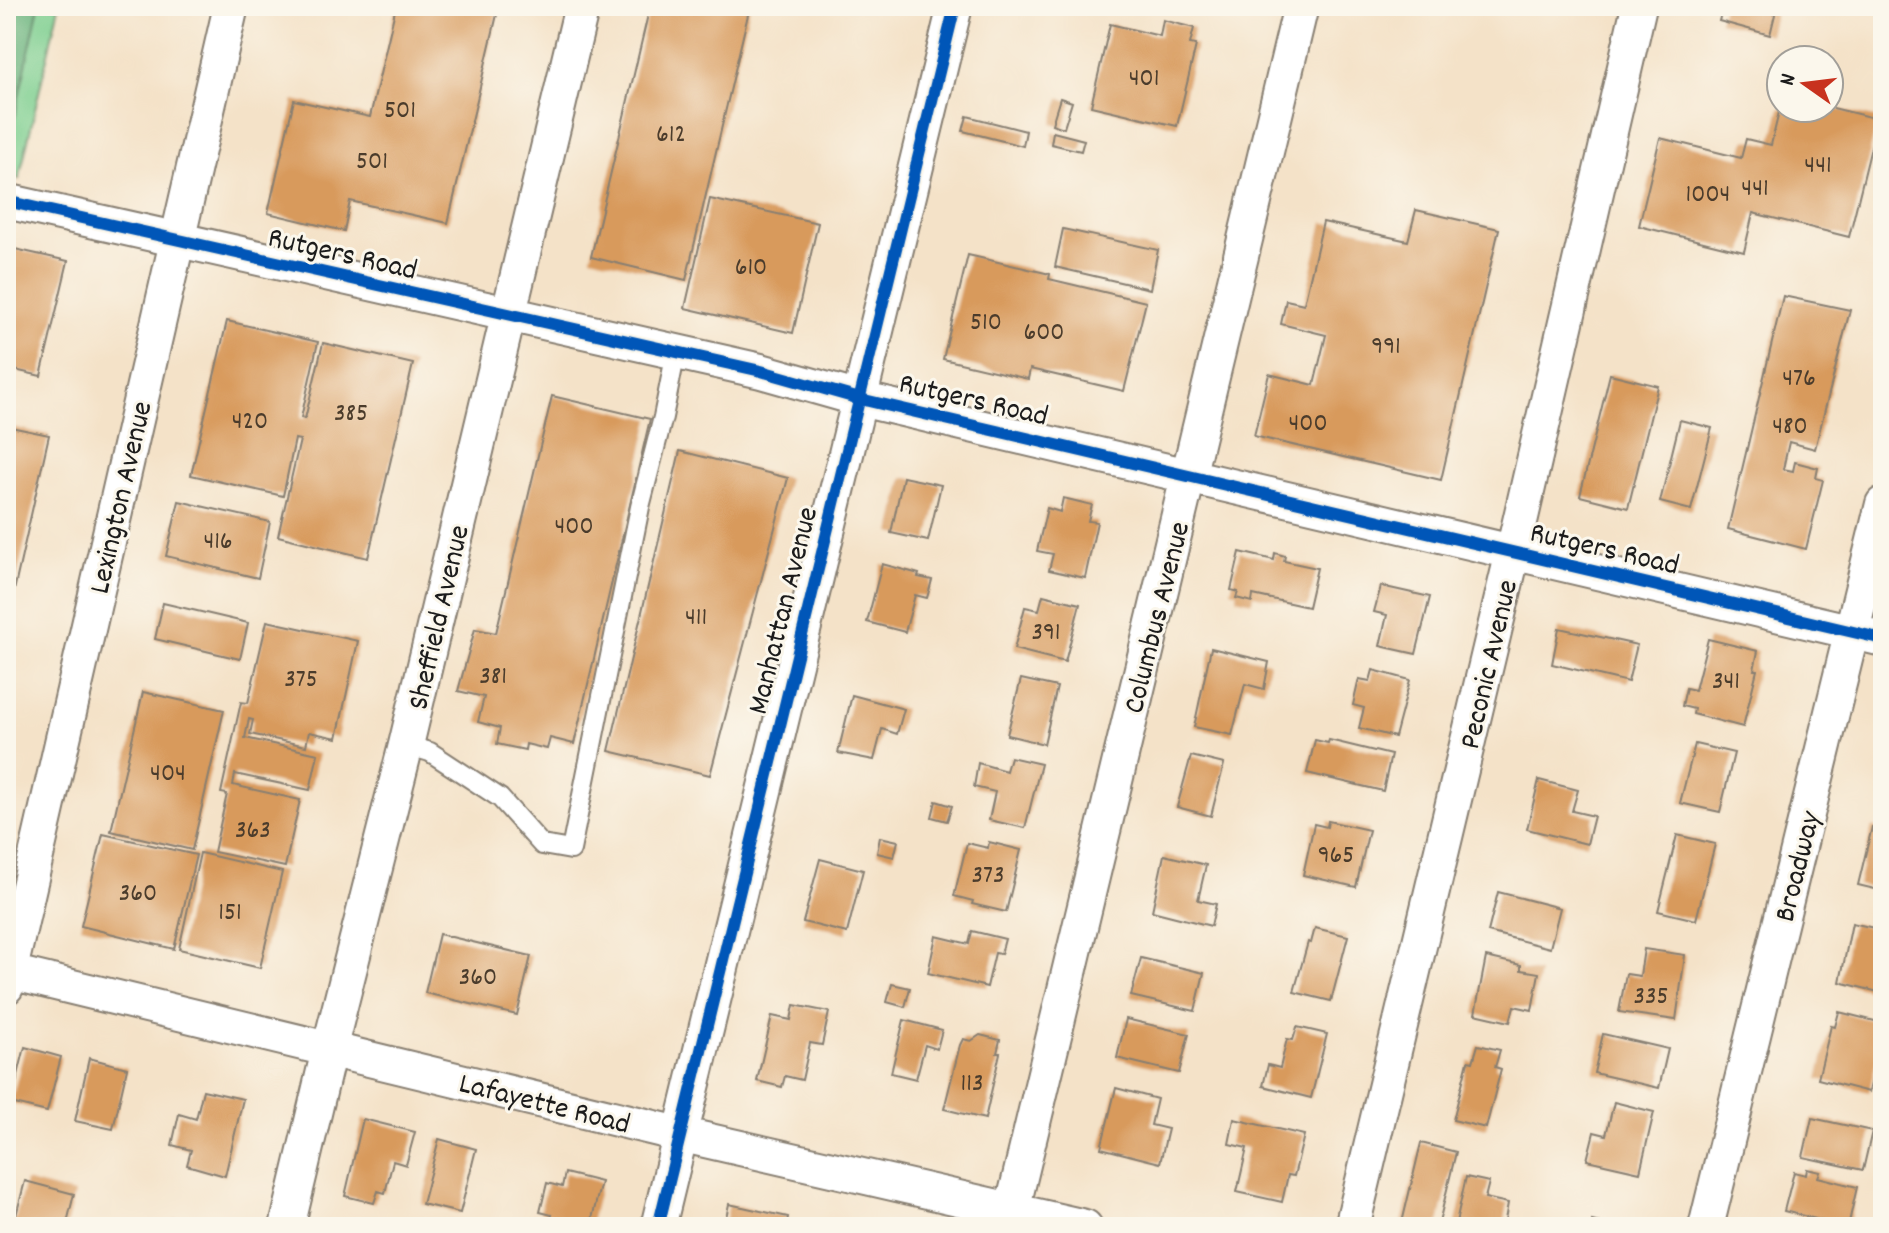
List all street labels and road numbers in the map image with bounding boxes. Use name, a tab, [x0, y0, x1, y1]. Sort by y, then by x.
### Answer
street label: Rutgers Road	[263, 218, 421, 294]
street label: Rutgers Road	[894, 364, 1052, 440]
street label: Lexington Avenue	[80, 398, 166, 598]
street label: Manhattan Avenue	[739, 503, 832, 719]
street label: Rutgers Road	[1525, 513, 1683, 589]
street label: Columbus Avenue	[1115, 518, 1204, 719]
street label: Sheffield Avenue	[399, 521, 484, 715]
street label: Peconic Avenue	[1451, 576, 1532, 754]
street label: Broadway	[1766, 807, 1835, 927]
street label: Lafayette Road	[454, 1064, 634, 1148]

